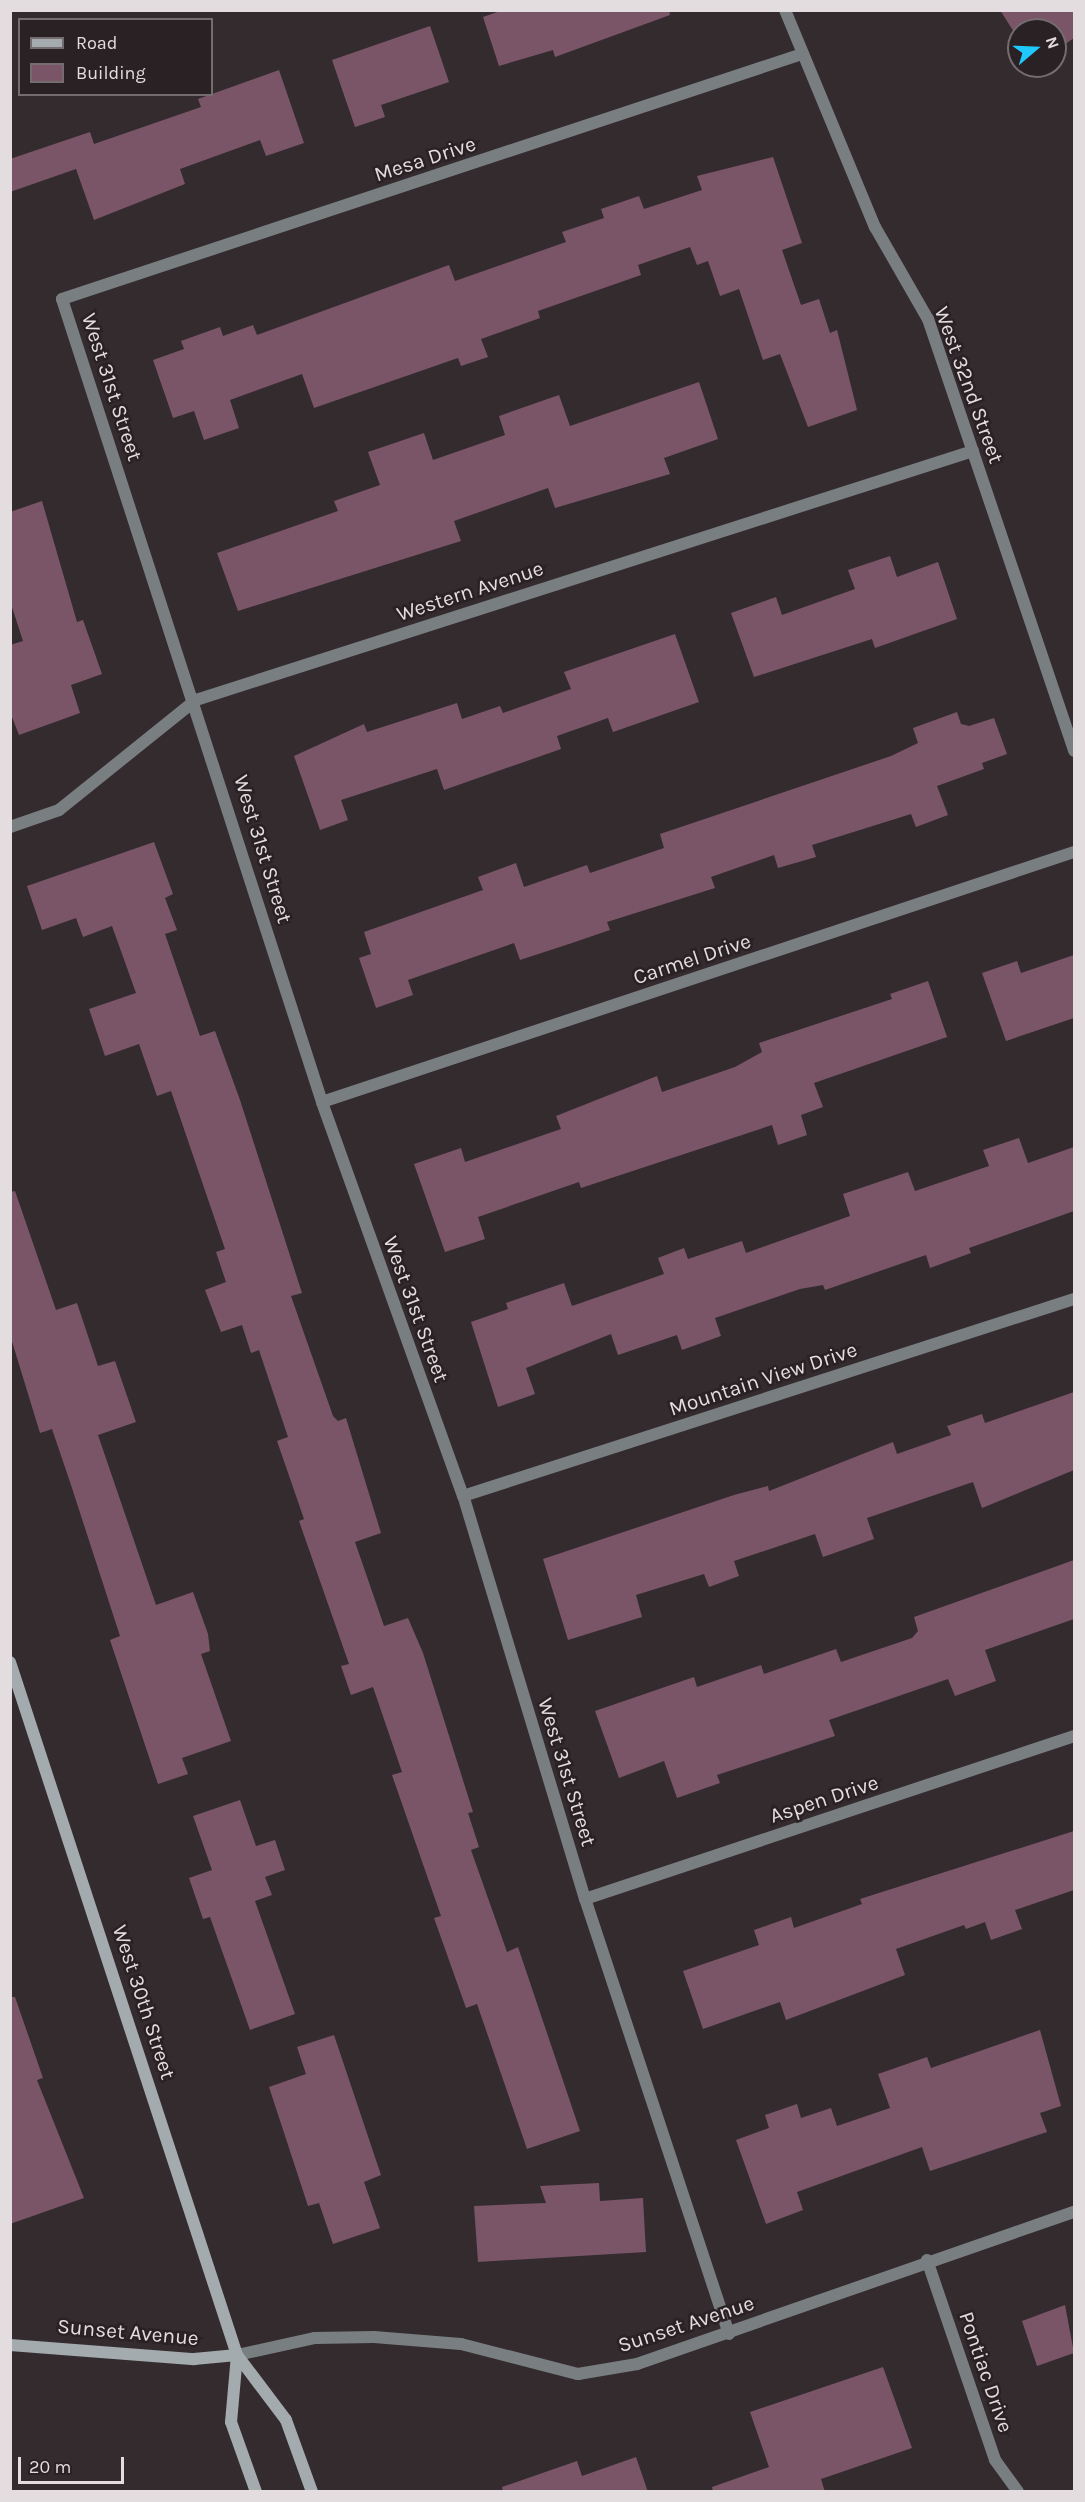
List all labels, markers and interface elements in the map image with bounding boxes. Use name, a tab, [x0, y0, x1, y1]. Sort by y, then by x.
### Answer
legend	[18, 18, 213, 96]
north arrow	[1007, 18, 1067, 78]
text: Road	[76, 32, 117, 54]
text: N	[1042, 34, 1063, 51]
text: Building	[76, 62, 146, 84]
street label: Mesa Drive	[371, 131, 479, 187]
street label: West 32nd Street	[929, 303, 1009, 467]
street label: West 31st Street	[76, 310, 148, 464]
street label: Western Avenue	[393, 555, 547, 627]
street label: West 31st Street	[228, 772, 298, 926]
street label: Carmel Drive	[630, 928, 754, 990]
street label: West 31st Street	[378, 1232, 454, 1386]
street label: Mountain View Drive	[666, 1337, 860, 1421]
street label: West 31st Street	[532, 1695, 602, 1849]
street label: Aspen Drive	[766, 1770, 882, 1828]
street label: West 30th Street	[107, 1922, 181, 2082]
street label: Sunset Avenue	[615, 2290, 757, 2358]
street label: Pontiac Drive	[954, 2308, 1018, 2436]
street label: Sunset Avenue	[56, 2313, 200, 2351]
scale bar	[21, 2445, 128, 2483]
text: 20 m	[29, 2456, 71, 2478]

